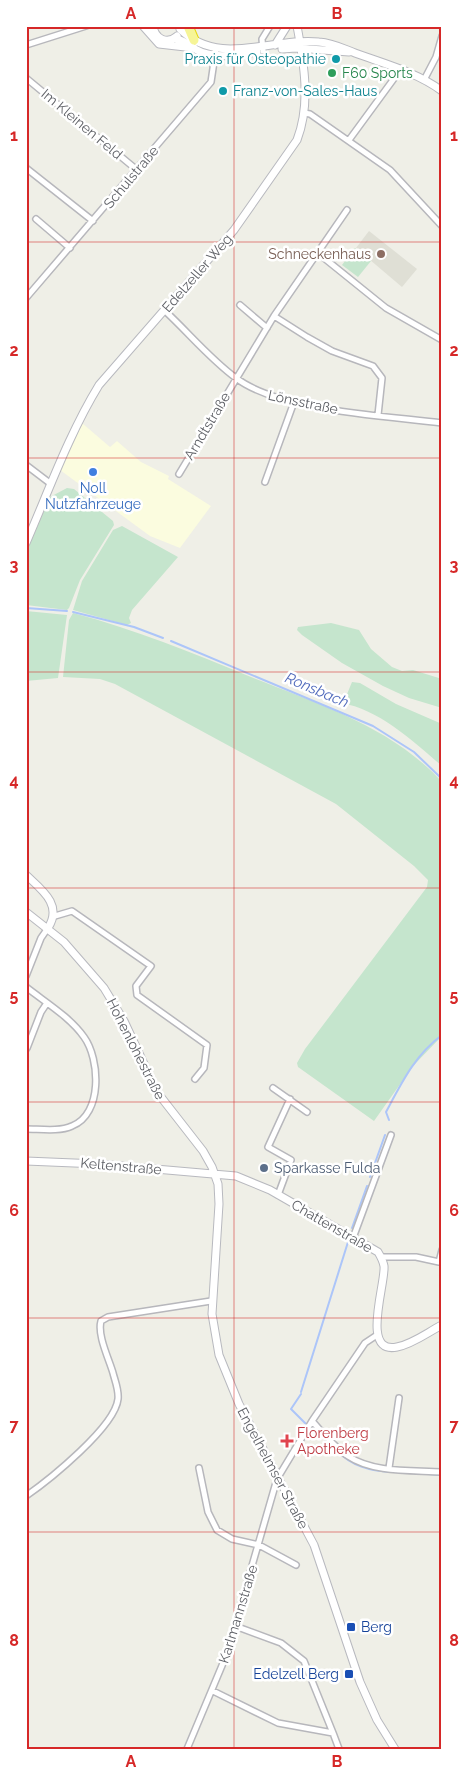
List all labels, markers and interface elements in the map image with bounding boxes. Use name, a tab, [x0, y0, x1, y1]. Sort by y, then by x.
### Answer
text: A	[126, 4, 137, 23]
text: B	[332, 4, 343, 23]
place label: Praxis für Osteopathie	[185, 51, 326, 67]
marker: Praxis für Osteopathie	[330, 53, 342, 65]
place label: F60 Sports	[342, 65, 413, 81]
marker: F60 Sports	[326, 67, 338, 79]
place label: Franz-von-Sales-Haus	[233, 83, 377, 99]
marker: Franz-von-Sales-Haus	[217, 85, 229, 97]
street label: Im Kleinen Feld	[38, 86, 126, 162]
text: 1	[10, 126, 18, 145]
text: 1	[450, 126, 458, 145]
street label: Schulstraße	[100, 143, 162, 211]
street label: Edelzeller Weg	[159, 231, 235, 315]
place label: Schneckenhaus	[268, 246, 371, 262]
marker: Schneckenhaus	[375, 248, 387, 260]
text: 2	[9, 341, 19, 360]
text: 2	[449, 341, 459, 360]
street label: Lönsstraße	[267, 387, 339, 417]
street label: Arndtstraße	[181, 389, 233, 463]
marker: Noll Nutzfahrzeuge	[87, 466, 99, 478]
place label: Noll Nutzfahrzeuge	[45, 480, 141, 512]
text: 3	[10, 556, 19, 575]
text: 3	[450, 556, 459, 575]
water label: Ronsbach	[282, 669, 352, 711]
text: 4	[9, 771, 19, 790]
text: 4	[449, 771, 459, 790]
text: 5	[10, 986, 19, 1005]
text: 5	[450, 986, 459, 1005]
street label: Hohenlohestraße	[104, 996, 168, 1102]
street label: Keltenstraße	[80, 1154, 162, 1178]
place label: Sparkasse Fulda	[274, 1160, 380, 1176]
marker: Sparkasse Fulda	[258, 1162, 270, 1174]
street label: Chattenstraße	[289, 1196, 375, 1256]
text: 6	[9, 1201, 19, 1220]
text: 6	[449, 1201, 459, 1220]
street label: Engelhelmser Straße	[234, 1405, 312, 1531]
text: 7	[10, 1416, 19, 1435]
text: 7	[450, 1416, 459, 1435]
place label: Florenberg Apotheke	[297, 1425, 369, 1457]
marker: Florenberg Apotheke	[281, 1435, 293, 1447]
street label: Karlmannstraße	[215, 1563, 261, 1665]
place label: Berg	[361, 1619, 392, 1635]
marker: Berg	[345, 1621, 357, 1633]
text: 8	[9, 1631, 19, 1650]
text: 8	[449, 1631, 459, 1650]
place label: Edelzell Berg	[253, 1666, 339, 1682]
marker: Edelzell Berg	[343, 1668, 355, 1680]
text: A	[126, 1752, 137, 1771]
text: B	[332, 1752, 343, 1771]

